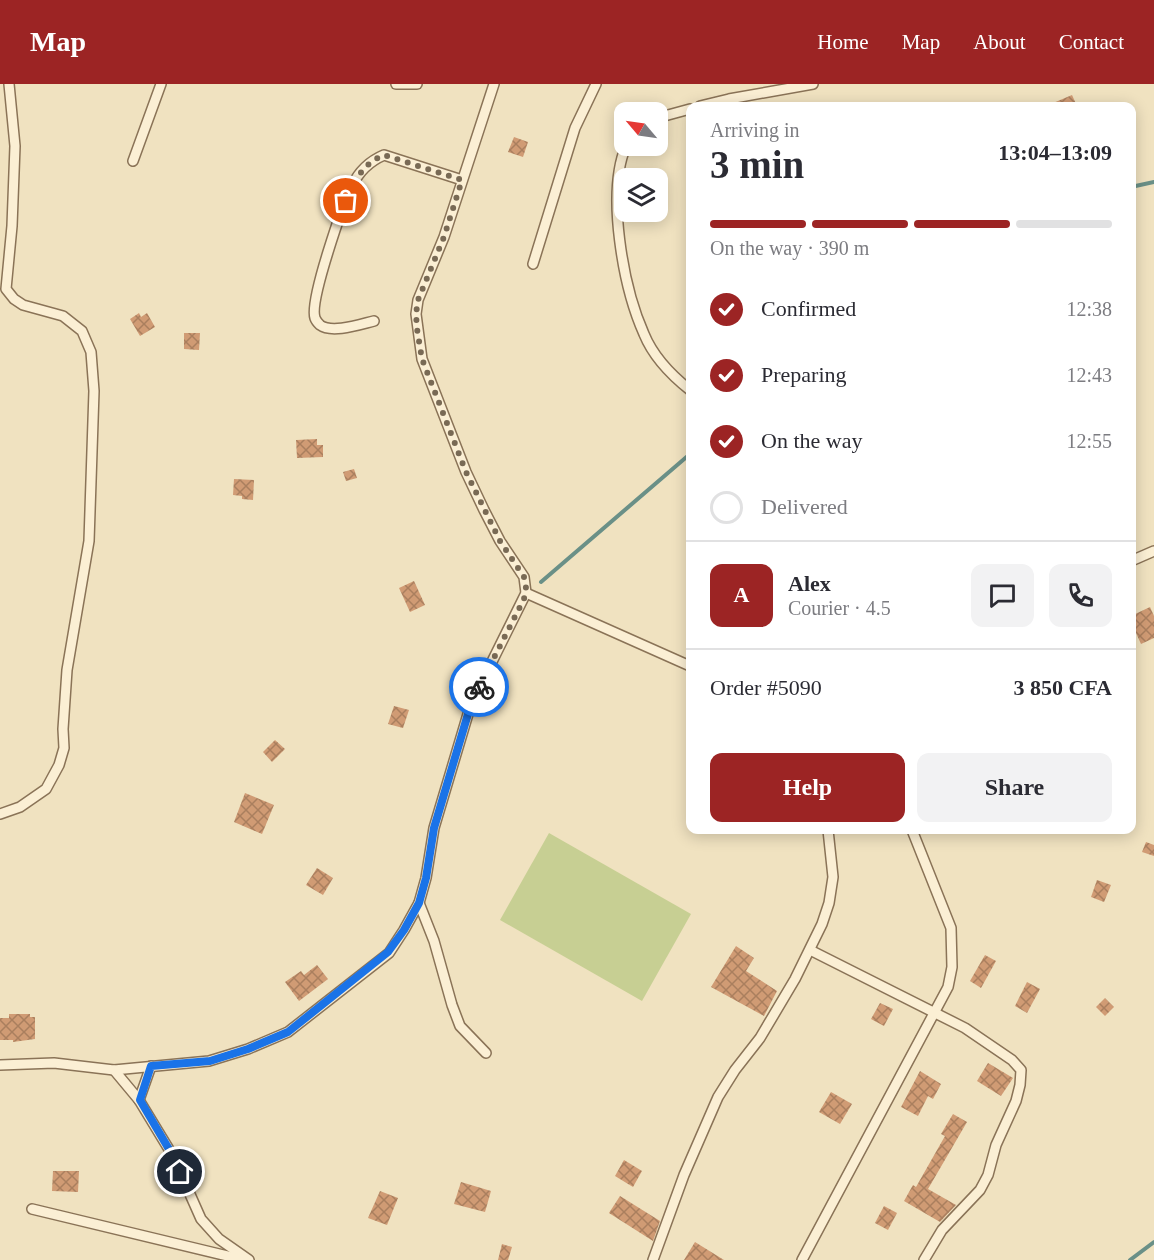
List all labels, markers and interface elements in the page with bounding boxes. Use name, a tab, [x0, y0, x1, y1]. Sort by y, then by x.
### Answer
text: Map	[30, 26, 86, 57]
text: Home	[817, 30, 869, 54]
text: Map	[902, 30, 940, 54]
text: About	[973, 30, 1026, 54]
text: Contact	[1059, 30, 1124, 54]
north arrow	[614, 102, 668, 156]
map controls	[614, 102, 668, 222]
text: Arriving in	[710, 119, 799, 141]
text: 13:04–13:09	[998, 140, 1112, 165]
text: 3 min	[710, 143, 804, 186]
button: layers	[614, 168, 668, 222]
pin	[320, 175, 371, 226]
icon: bag	[329, 184, 362, 217]
text: On the way · 390 m	[710, 237, 869, 259]
icon: check	[710, 293, 743, 326]
text: Confirmed	[761, 296, 856, 321]
text: 12:38	[1066, 298, 1112, 320]
icon: check	[710, 359, 743, 392]
text: Preparing	[761, 362, 847, 387]
text: 12:43	[1066, 364, 1112, 386]
icon: check	[710, 425, 743, 458]
text: On the way	[761, 428, 862, 453]
text: 12:55	[1066, 430, 1112, 452]
text: Delivered	[761, 494, 848, 519]
button: chat	[971, 564, 1034, 627]
button: phone	[1049, 564, 1112, 627]
text: Alex	[788, 571, 831, 596]
text: A	[734, 582, 749, 607]
text: Courier · 4.5	[788, 597, 891, 619]
courier	[449, 657, 509, 717]
icon: bike	[463, 671, 496, 704]
text: Order #5090	[710, 675, 822, 700]
text: 3 850 CFA	[1013, 675, 1112, 700]
button: Help	[710, 753, 905, 822]
button: Share	[917, 753, 1112, 822]
pin	[154, 1146, 205, 1197]
icon: home	[163, 1155, 196, 1188]

